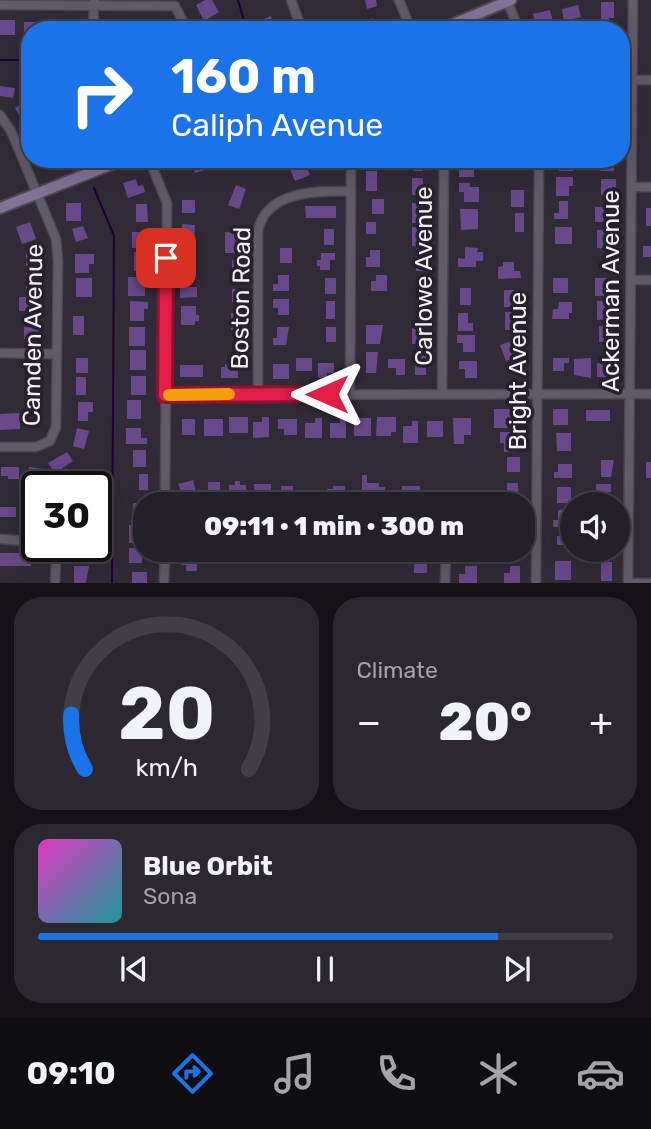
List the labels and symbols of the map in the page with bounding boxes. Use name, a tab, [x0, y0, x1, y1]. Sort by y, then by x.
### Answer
street label: Carlowe Avenue	[410, 186, 438, 366]
street label: Ackerman Avenue	[597, 190, 625, 392]
street label: Boston Road	[226, 227, 256, 369]
pin	[136, 228, 196, 288]
street label: Camden Avenue	[17, 244, 49, 426]
street label: Bright Avenue	[504, 292, 532, 450]
position arrow	[290, 357, 364, 431]
speed limit sign: 30	[21, 471, 112, 562]

